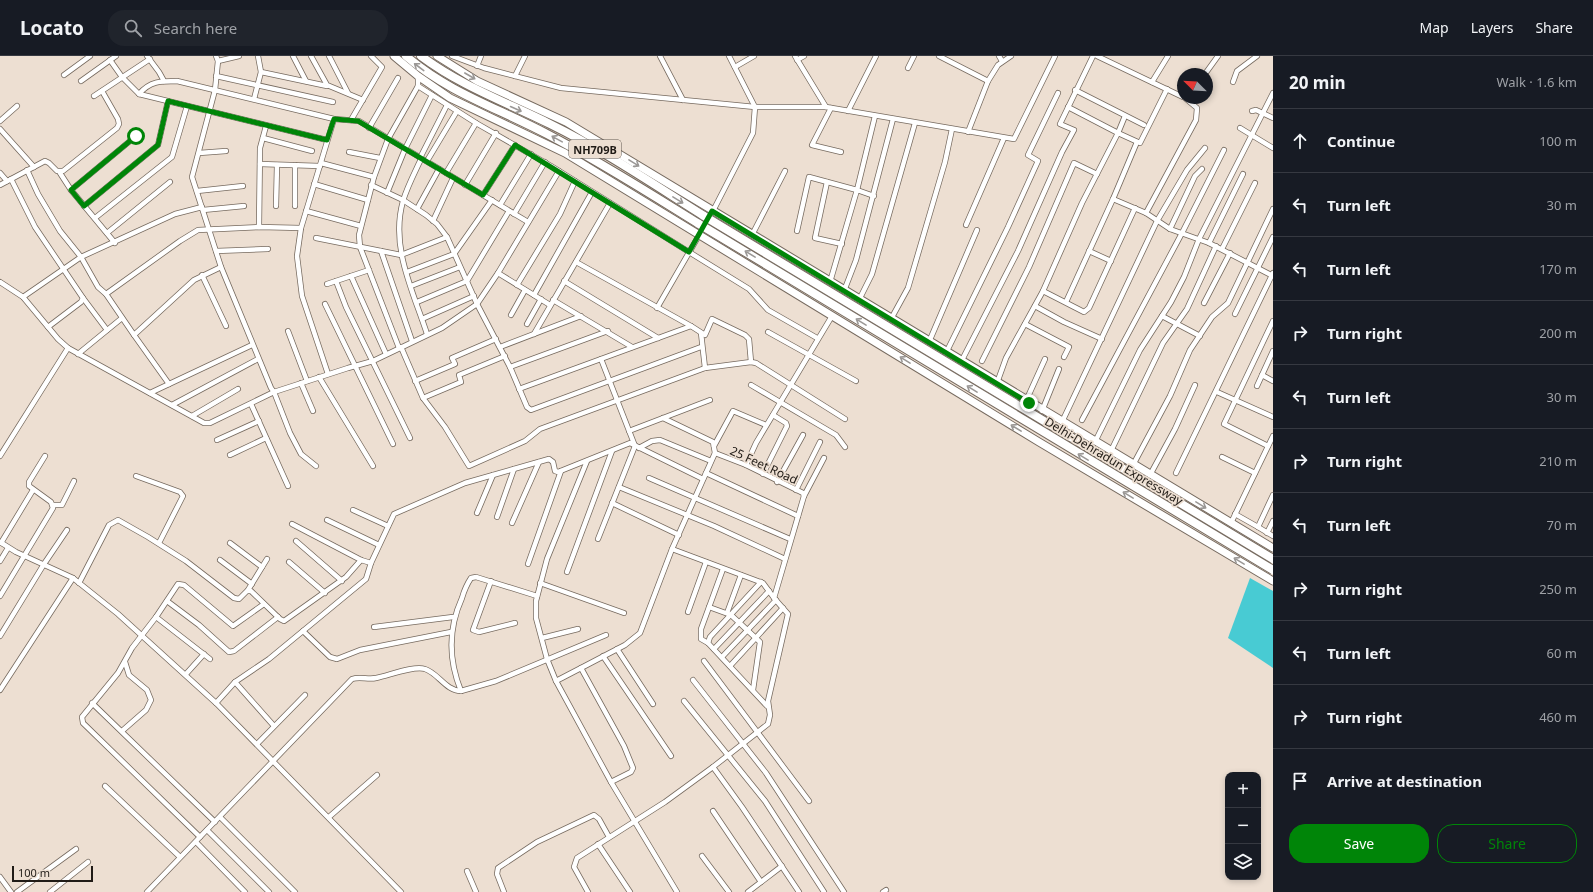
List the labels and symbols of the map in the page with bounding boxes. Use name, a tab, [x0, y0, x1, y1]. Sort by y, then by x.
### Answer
one-way arrow	[414, 62, 425, 71]
north arrow	[1177, 68, 1213, 104]
one-way arrow	[464, 73, 476, 81]
one-way arrow	[510, 106, 522, 113]
route start	[127, 127, 145, 145]
one-way arrow	[551, 135, 563, 143]
road number: NH709B	[569, 140, 621, 158]
one-way arrow	[628, 159, 639, 167]
one-way arrow	[672, 196, 683, 204]
one-way arrow	[744, 250, 756, 258]
one-way arrow	[855, 317, 867, 325]
one-way arrow	[900, 356, 911, 364]
one-way arrow	[966, 385, 978, 393]
route end	[1020, 394, 1038, 412]
street label: Delhi-Dehradun Expressway	[1042, 413, 1187, 510]
one-way arrow	[1010, 423, 1022, 431]
street label: 25 Feet Road	[727, 442, 801, 488]
one-way arrow	[1077, 453, 1089, 461]
one-way arrow	[1122, 490, 1134, 498]
one-way arrow	[1195, 502, 1207, 510]
one-way arrow	[1233, 557, 1245, 565]
scale bar	[12, 864, 93, 883]

